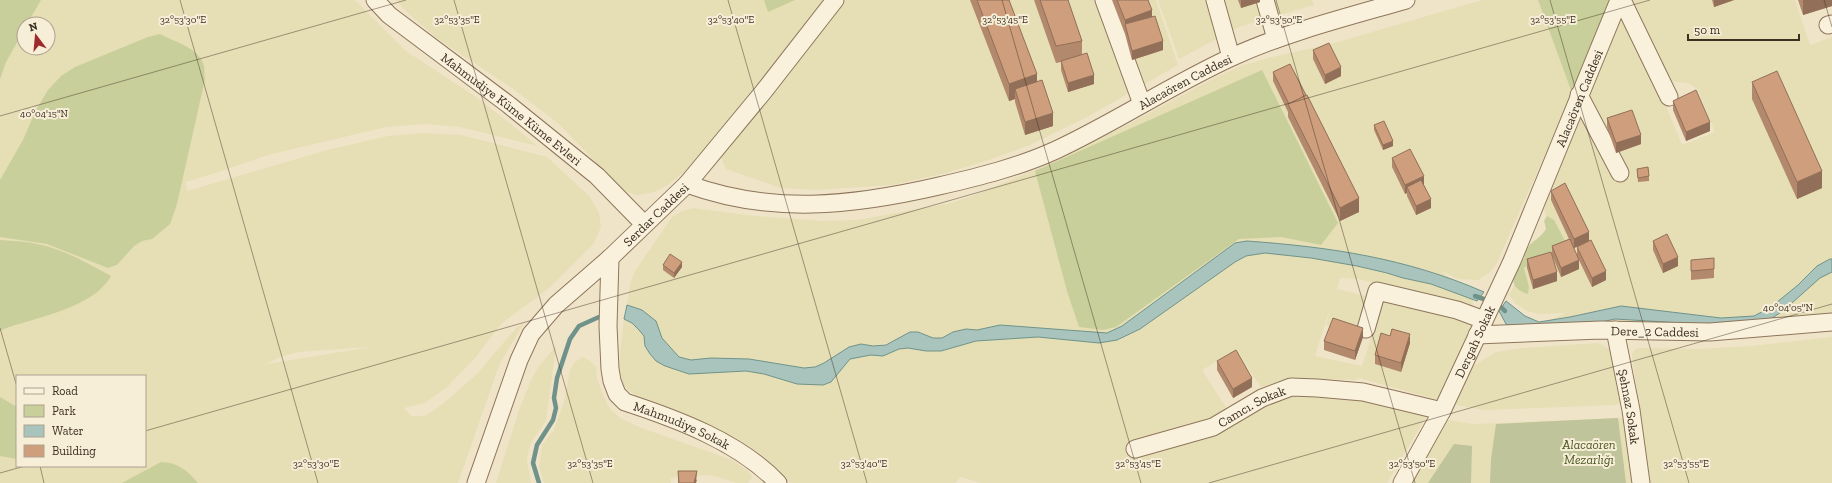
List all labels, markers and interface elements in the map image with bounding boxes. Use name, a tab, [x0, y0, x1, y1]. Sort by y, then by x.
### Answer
text: 32°53'30"E	[160, 14, 206, 26]
text: 32°53'35"E	[434, 14, 480, 26]
text: 32°53'40"E	[708, 14, 754, 26]
text: 32°53'45"E	[982, 14, 1028, 26]
text: 32°53'50"E	[1256, 14, 1302, 26]
text: 32°53'55"E	[1530, 14, 1576, 26]
north arrow	[16, 16, 56, 56]
scale bar	[1688, 16, 1799, 42]
text: N	[28, 19, 40, 34]
text: 50 m	[1694, 23, 1721, 37]
street label: Alacaören Caddesi	[1553, 47, 1606, 149]
street label: Mahmudiye Küme Küme Evleri	[438, 50, 585, 169]
street label: Alacaören Caddesi	[1136, 51, 1234, 113]
text: 40°04'15"N	[20, 108, 69, 120]
street label: Serdar Caddesi	[620, 180, 692, 249]
text: 40°04'05"N	[1763, 302, 1814, 314]
street label: Dergah Sokak	[1452, 303, 1498, 380]
street label: Dere_2 Caddesi	[1611, 323, 1699, 340]
street label: Şehnaz Sokak	[1615, 368, 1643, 446]
legend	[16, 375, 146, 467]
street label: Camcı. Sokak	[1215, 383, 1288, 431]
text: Road	[52, 384, 78, 398]
street label: Mahmudiye Sokak	[632, 398, 733, 453]
text: Park	[52, 404, 77, 418]
text: Water	[52, 424, 84, 438]
park label: Alacaören Mezarlığı	[1561, 437, 1616, 467]
text: Building	[52, 444, 96, 458]
text: 32°53'30"E	[293, 458, 339, 470]
text: 32°53'35"E	[567, 458, 613, 470]
text: 32°53'40"E	[841, 458, 887, 470]
text: 32°53'45"E	[1115, 458, 1161, 470]
text: 32°53'50"E	[1389, 458, 1435, 470]
text: 32°53'55"E	[1663, 458, 1709, 470]

